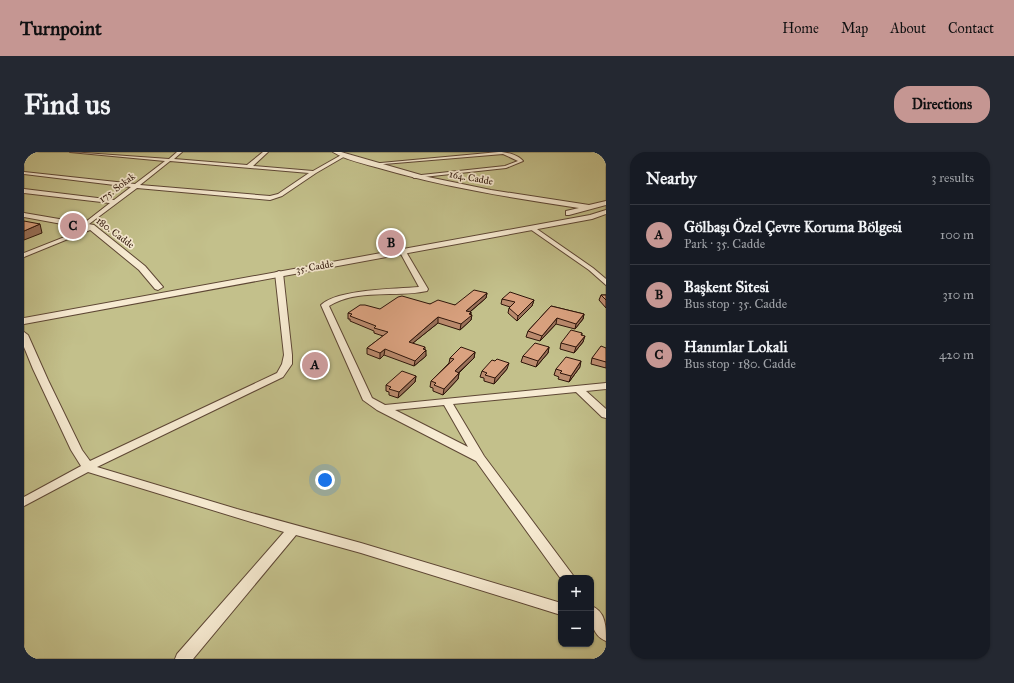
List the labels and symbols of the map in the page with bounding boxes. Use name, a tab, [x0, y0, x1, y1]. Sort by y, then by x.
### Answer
street label: 164. Cadde	[448, 168, 494, 188]
street label: 175. Sokak	[97, 170, 138, 206]
pin: C	[60, 211, 86, 241]
street label: 180. Cadde	[94, 215, 136, 251]
pin: B	[378, 228, 404, 258]
street label: 35. Cadde	[295, 258, 335, 276]
pin: A	[302, 350, 328, 380]
your location	[315, 470, 335, 490]

